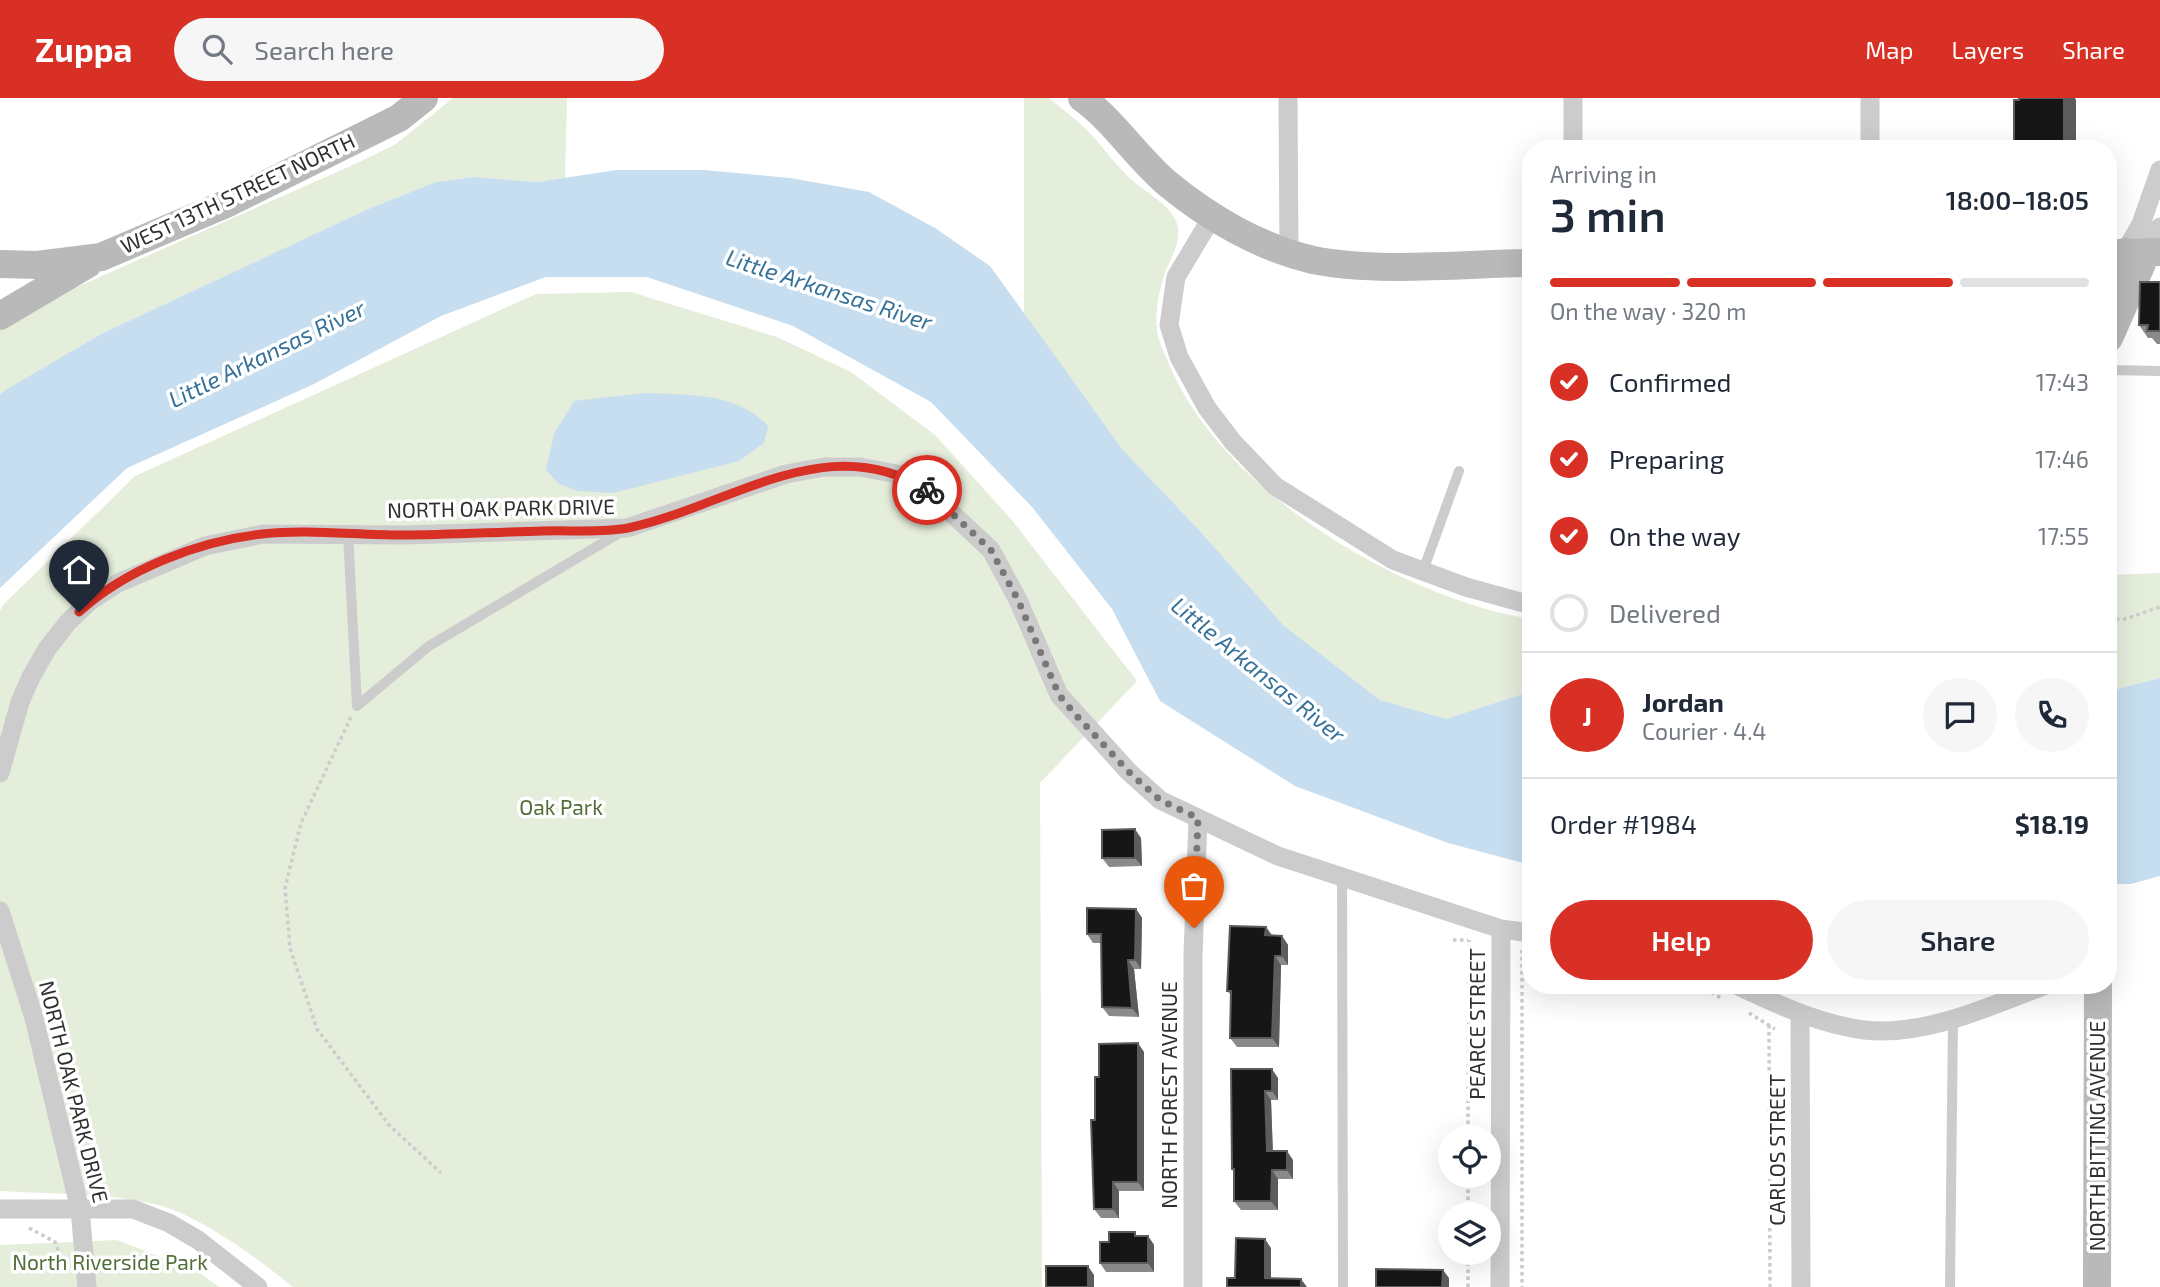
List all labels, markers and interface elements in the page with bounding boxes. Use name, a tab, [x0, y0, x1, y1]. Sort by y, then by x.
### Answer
search box	[174, 18, 664, 81]
text: Zuppa	[35, 29, 132, 69]
icon: search	[198, 30, 236, 68]
text: Search here	[254, 34, 394, 65]
text: Map	[1865, 35, 1913, 64]
text: Layers	[1951, 35, 2024, 64]
text: Share	[2062, 35, 2125, 64]
street label: WEST 13TH STREET NORTH	[116, 127, 358, 258]
text: Arriving in	[1550, 160, 1657, 188]
text: 18:00–18:05	[1946, 184, 2089, 215]
text: 3 min	[1550, 186, 1666, 241]
water label: Little Arkansas River	[723, 242, 937, 336]
water label: Little Arkansas River	[164, 293, 370, 413]
text: On the way · 320 m	[1550, 297, 1746, 325]
icon: check	[1550, 363, 1588, 401]
text: Confirmed	[1609, 366, 1732, 397]
text: 17:43	[2036, 368, 2089, 396]
icon: check	[1550, 440, 1588, 478]
text: Preparing	[1609, 443, 1724, 474]
text: 17:46	[2035, 445, 2089, 473]
courier	[892, 455, 962, 525]
icon: bike	[908, 471, 946, 509]
street label: NORTH OAK PARK DRIVE	[387, 493, 615, 522]
icon: check	[1550, 517, 1588, 555]
text: On the way	[1609, 520, 1740, 551]
text: 17:55	[2038, 522, 2089, 550]
pin	[49, 540, 109, 612]
icon: home	[60, 551, 98, 589]
water label: Little Arkansas River	[1166, 591, 1352, 748]
text: Delivered	[1609, 597, 1721, 628]
button: chat	[1923, 678, 1997, 752]
button: phone	[2015, 678, 2089, 752]
text: Jordan	[1642, 686, 1724, 717]
text: J	[1582, 700, 1592, 731]
text: Courier · 4.4	[1642, 717, 1766, 745]
park label: Oak Park	[519, 794, 603, 819]
text: Order #1984	[1550, 808, 1697, 839]
text: $18.19	[2015, 808, 2089, 839]
pin	[1164, 856, 1224, 928]
icon: bag	[1175, 867, 1213, 905]
button: Help	[1550, 900, 1813, 980]
button: Share	[1827, 900, 2089, 980]
street label: PEARCE STREET	[1464, 948, 1489, 1100]
street label: NORTH OAK PARK DRIVE	[35, 978, 114, 1205]
street label: NORTH FOREST AVENUE	[1156, 981, 1181, 1209]
street label: NORTH BITTING AVENUE	[2084, 1021, 2109, 1251]
street label: CARLOS STREET	[1764, 1074, 1789, 1226]
map controls	[1438, 1125, 1501, 1265]
button: locate	[1438, 1125, 1501, 1188]
button: layers	[1438, 1202, 1501, 1265]
park label: North Riverside Park	[12, 1249, 208, 1274]

